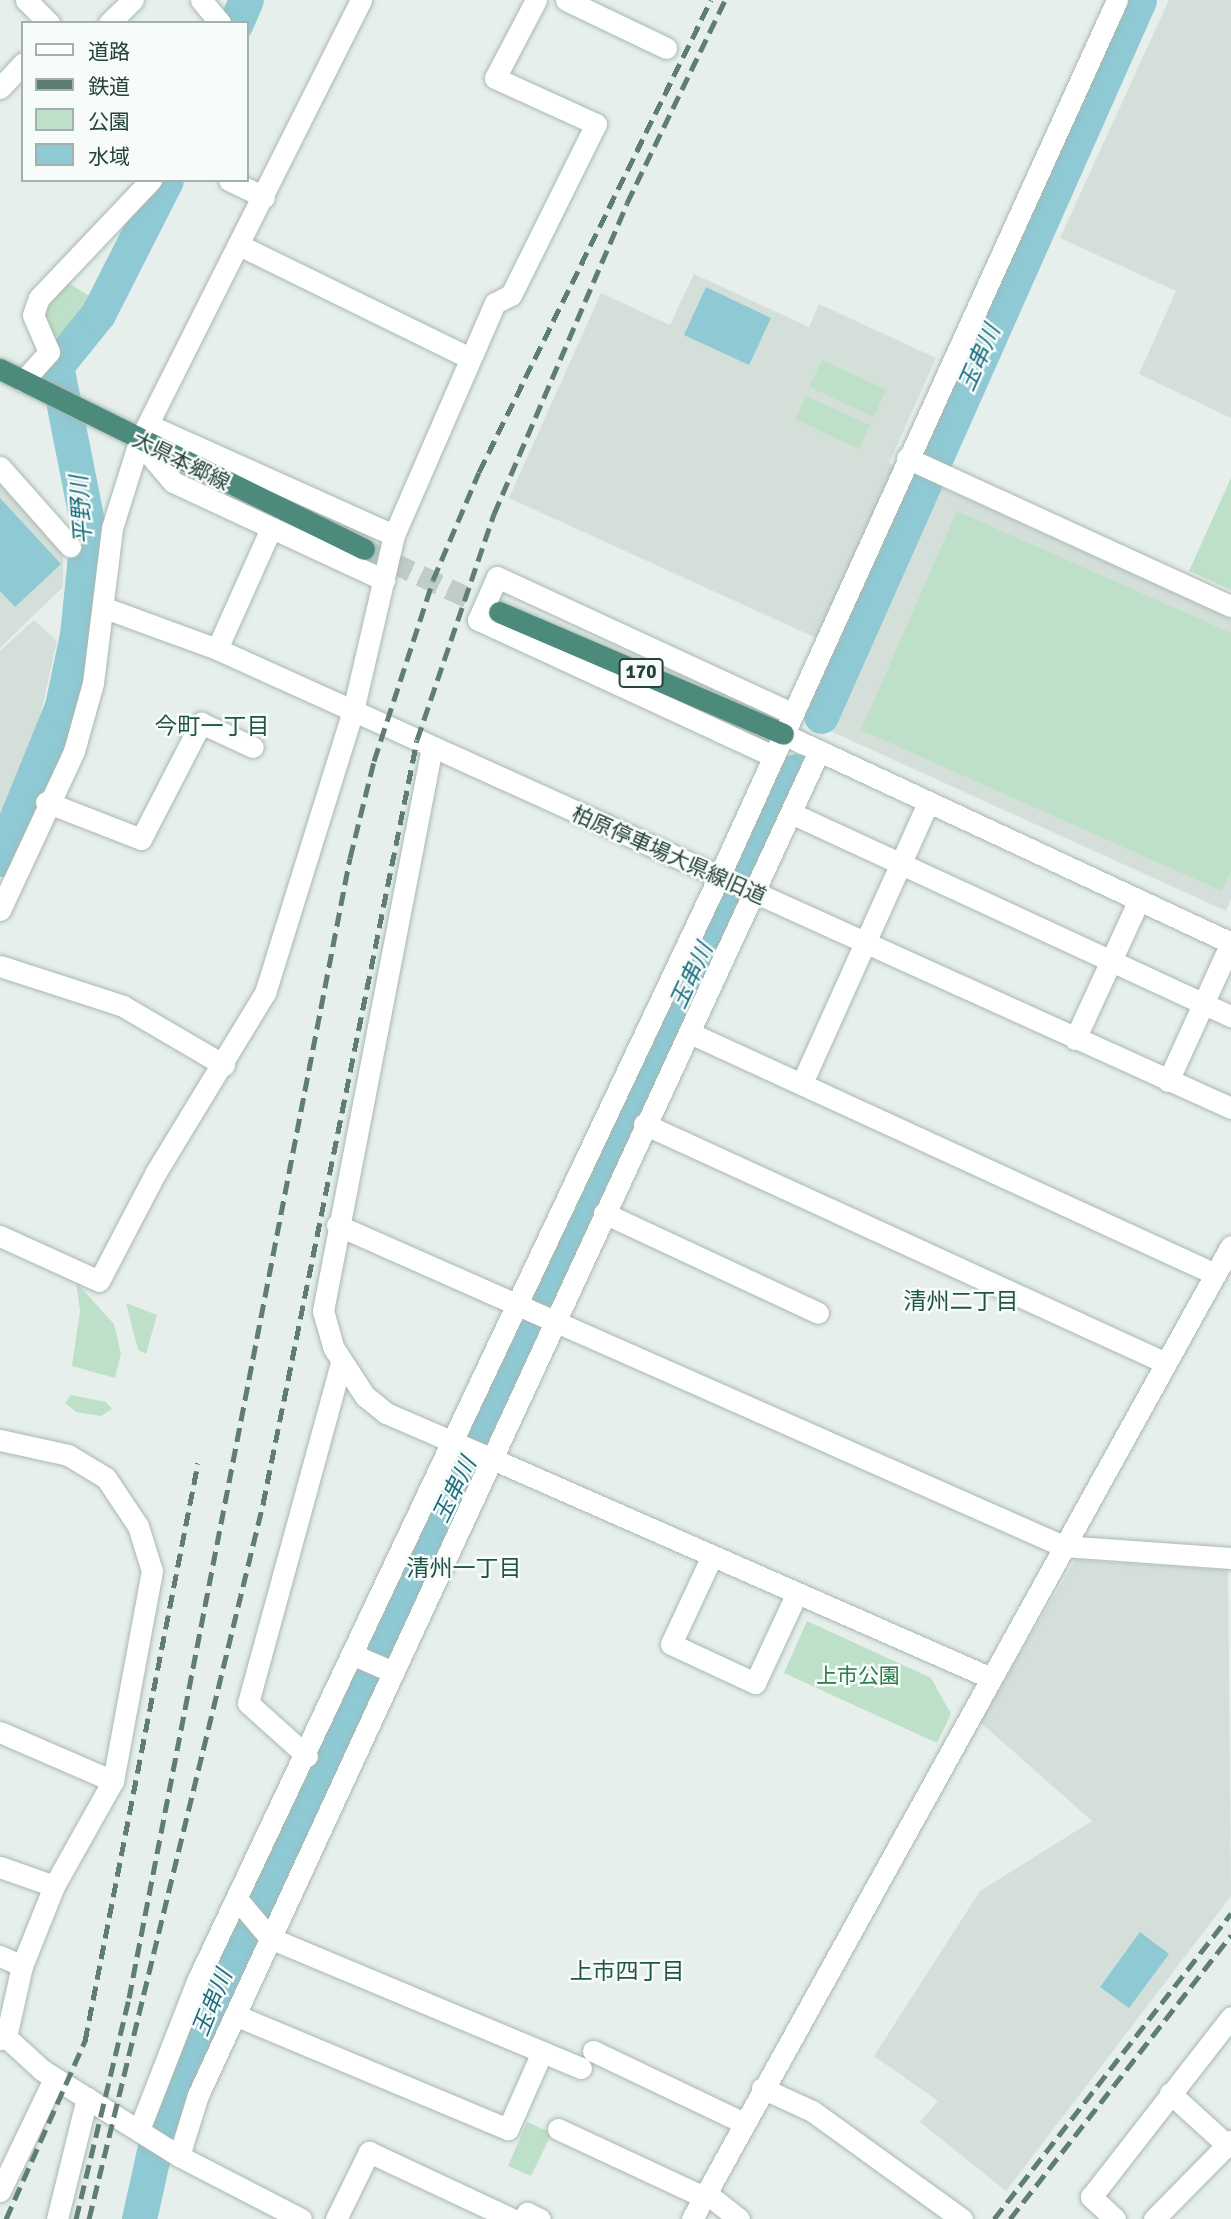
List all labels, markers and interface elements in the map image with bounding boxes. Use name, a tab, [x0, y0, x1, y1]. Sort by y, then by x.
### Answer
legend	[21, 21, 248, 182]
text: 道路	[88, 39, 130, 65]
text: 鉄道	[88, 74, 130, 100]
text: 公園	[88, 109, 130, 135]
text: 水域	[88, 144, 130, 170]
water label: 玉串川	[953, 321, 1007, 395]
street label: 大県本郷線	[128, 427, 234, 495]
water label: 平野川	[66, 475, 98, 545]
road number: 170	[618, 658, 664, 688]
district label: 今町一丁目	[155, 713, 269, 741]
street label: 柏原停車場大県線旧道	[568, 801, 770, 909]
water label: 玉串川	[665, 939, 719, 1013]
district label: 清州二丁目	[904, 1288, 1018, 1316]
water label: 玉串川	[427, 1453, 483, 1527]
district label: 清州一丁目	[407, 1555, 521, 1583]
park label: 上市公園	[816, 1663, 900, 1689]
district label: 上市四丁目	[570, 1958, 684, 1986]
water label: 玉串川	[187, 1966, 239, 2040]

